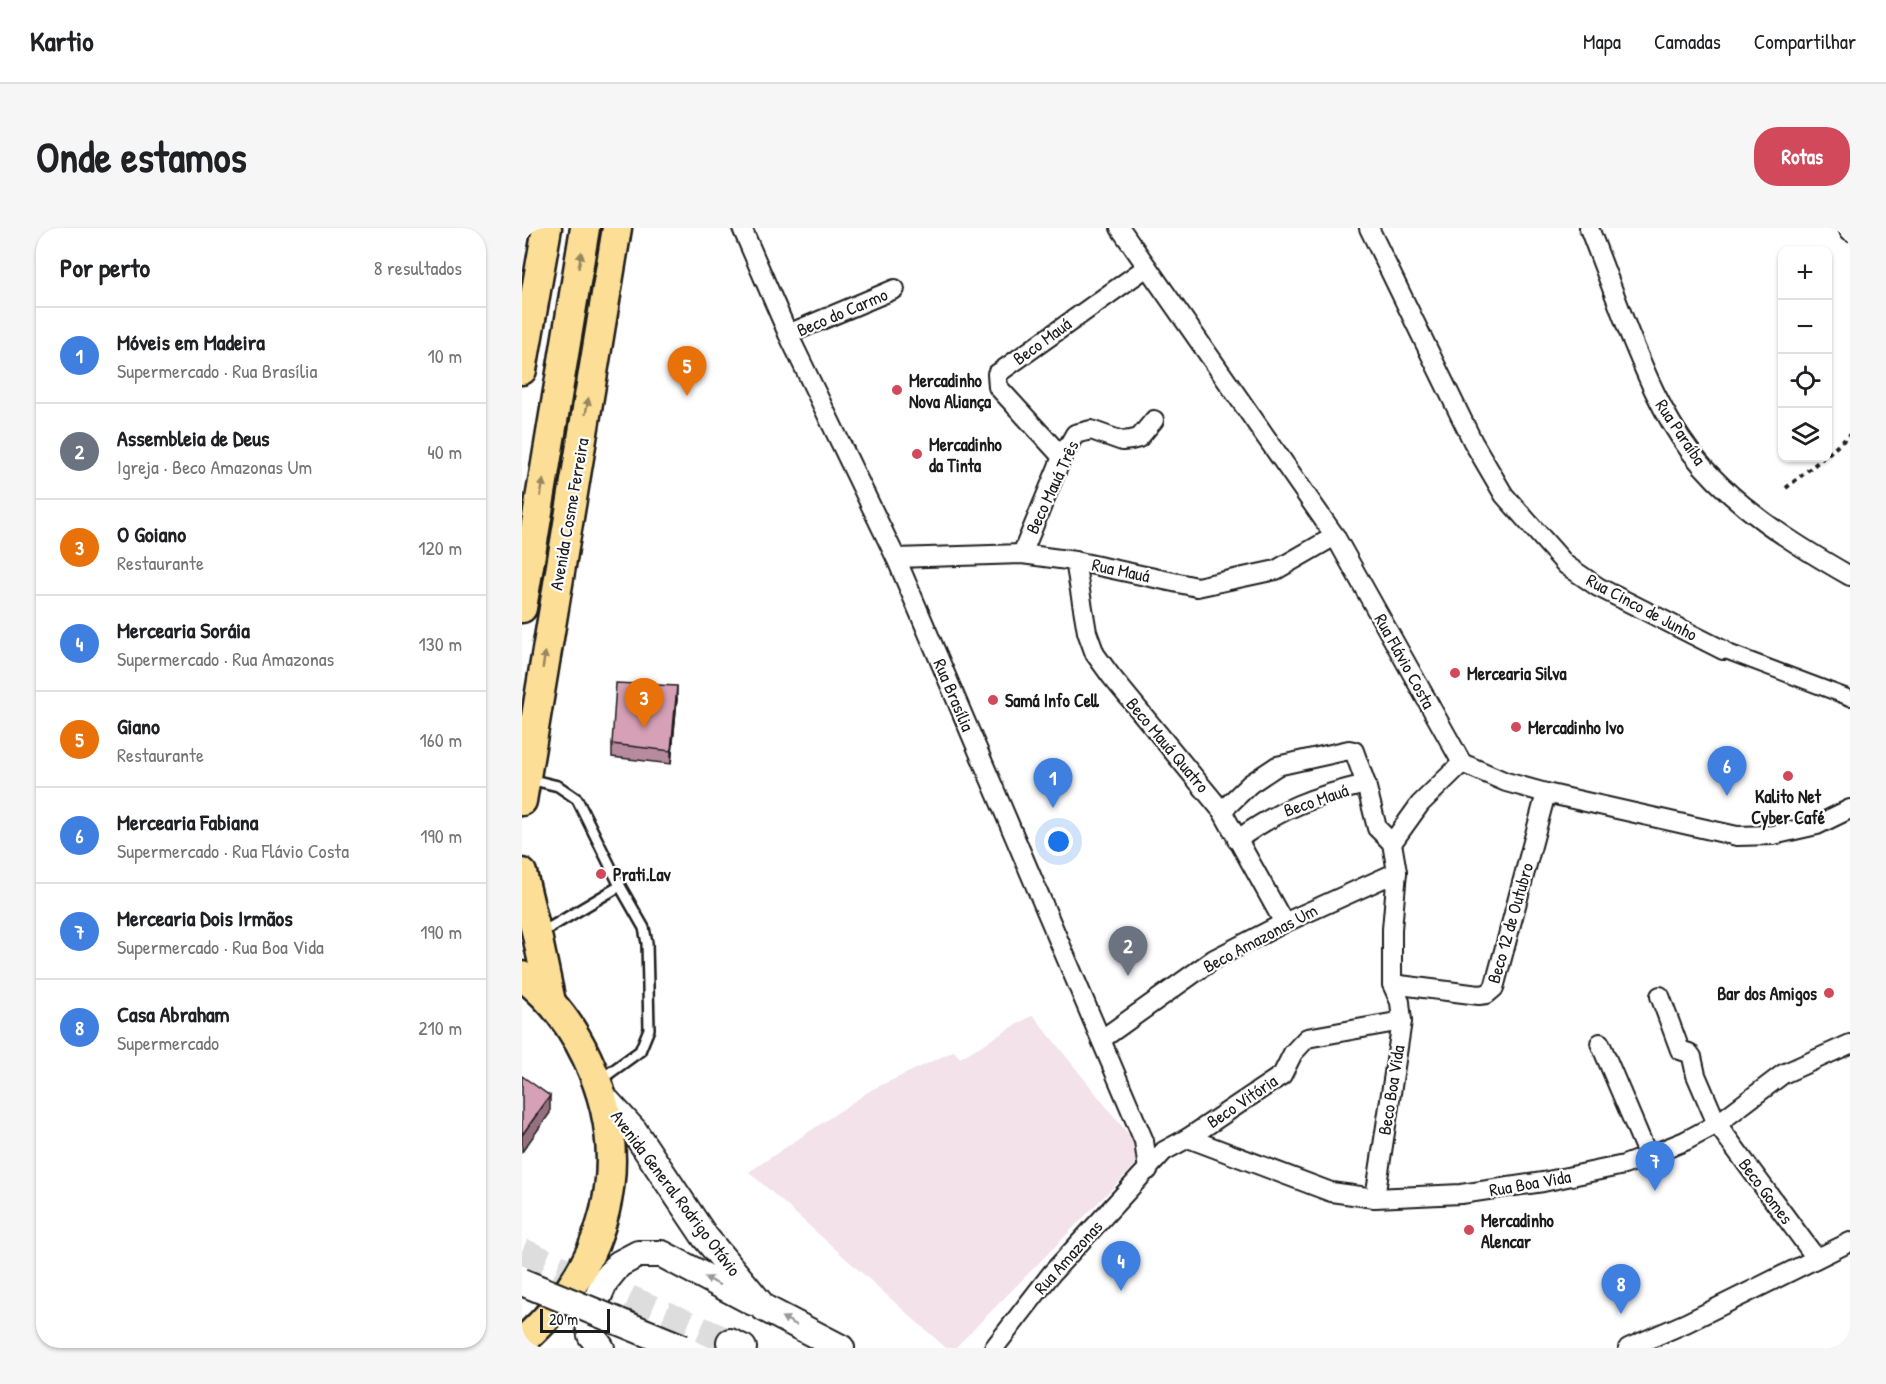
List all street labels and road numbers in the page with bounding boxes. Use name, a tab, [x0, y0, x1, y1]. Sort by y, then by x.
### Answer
street label: Beco do Carmo	[793, 282, 891, 342]
street label: Beco Mauá	[1008, 311, 1076, 371]
street label: Rua Paraíba	[1650, 394, 1712, 470]
street label: Avenida Cosme Ferreira	[543, 436, 595, 592]
street label: Beco Mauá Três	[1019, 436, 1085, 538]
street label: Rua Mauá	[1090, 552, 1152, 588]
street label: Rua Cinco de Junho	[1582, 567, 1702, 647]
street label: Rua Flávio Costa	[1369, 609, 1441, 713]
street label: Rua Brasília	[928, 655, 980, 735]
street label: Beco Mauá Quatro	[1121, 692, 1215, 798]
street label: Beco Mauá	[1280, 777, 1352, 823]
street label: Beco 12 de Outubro	[1481, 860, 1539, 986]
street label: Beco Amazonas Um	[1198, 897, 1322, 979]
street label: Beco Boa Vida	[1372, 1043, 1410, 1137]
street label: Beco Vitória	[1202, 1068, 1282, 1134]
street label: Avenida General Rodrigo Otávio	[605, 1105, 747, 1281]
street label: Beco Gomes	[1733, 1153, 1799, 1229]
street label: Rua Boa Vida	[1487, 1164, 1573, 1202]
street label: Rua Amazonas	[1028, 1215, 1108, 1299]

